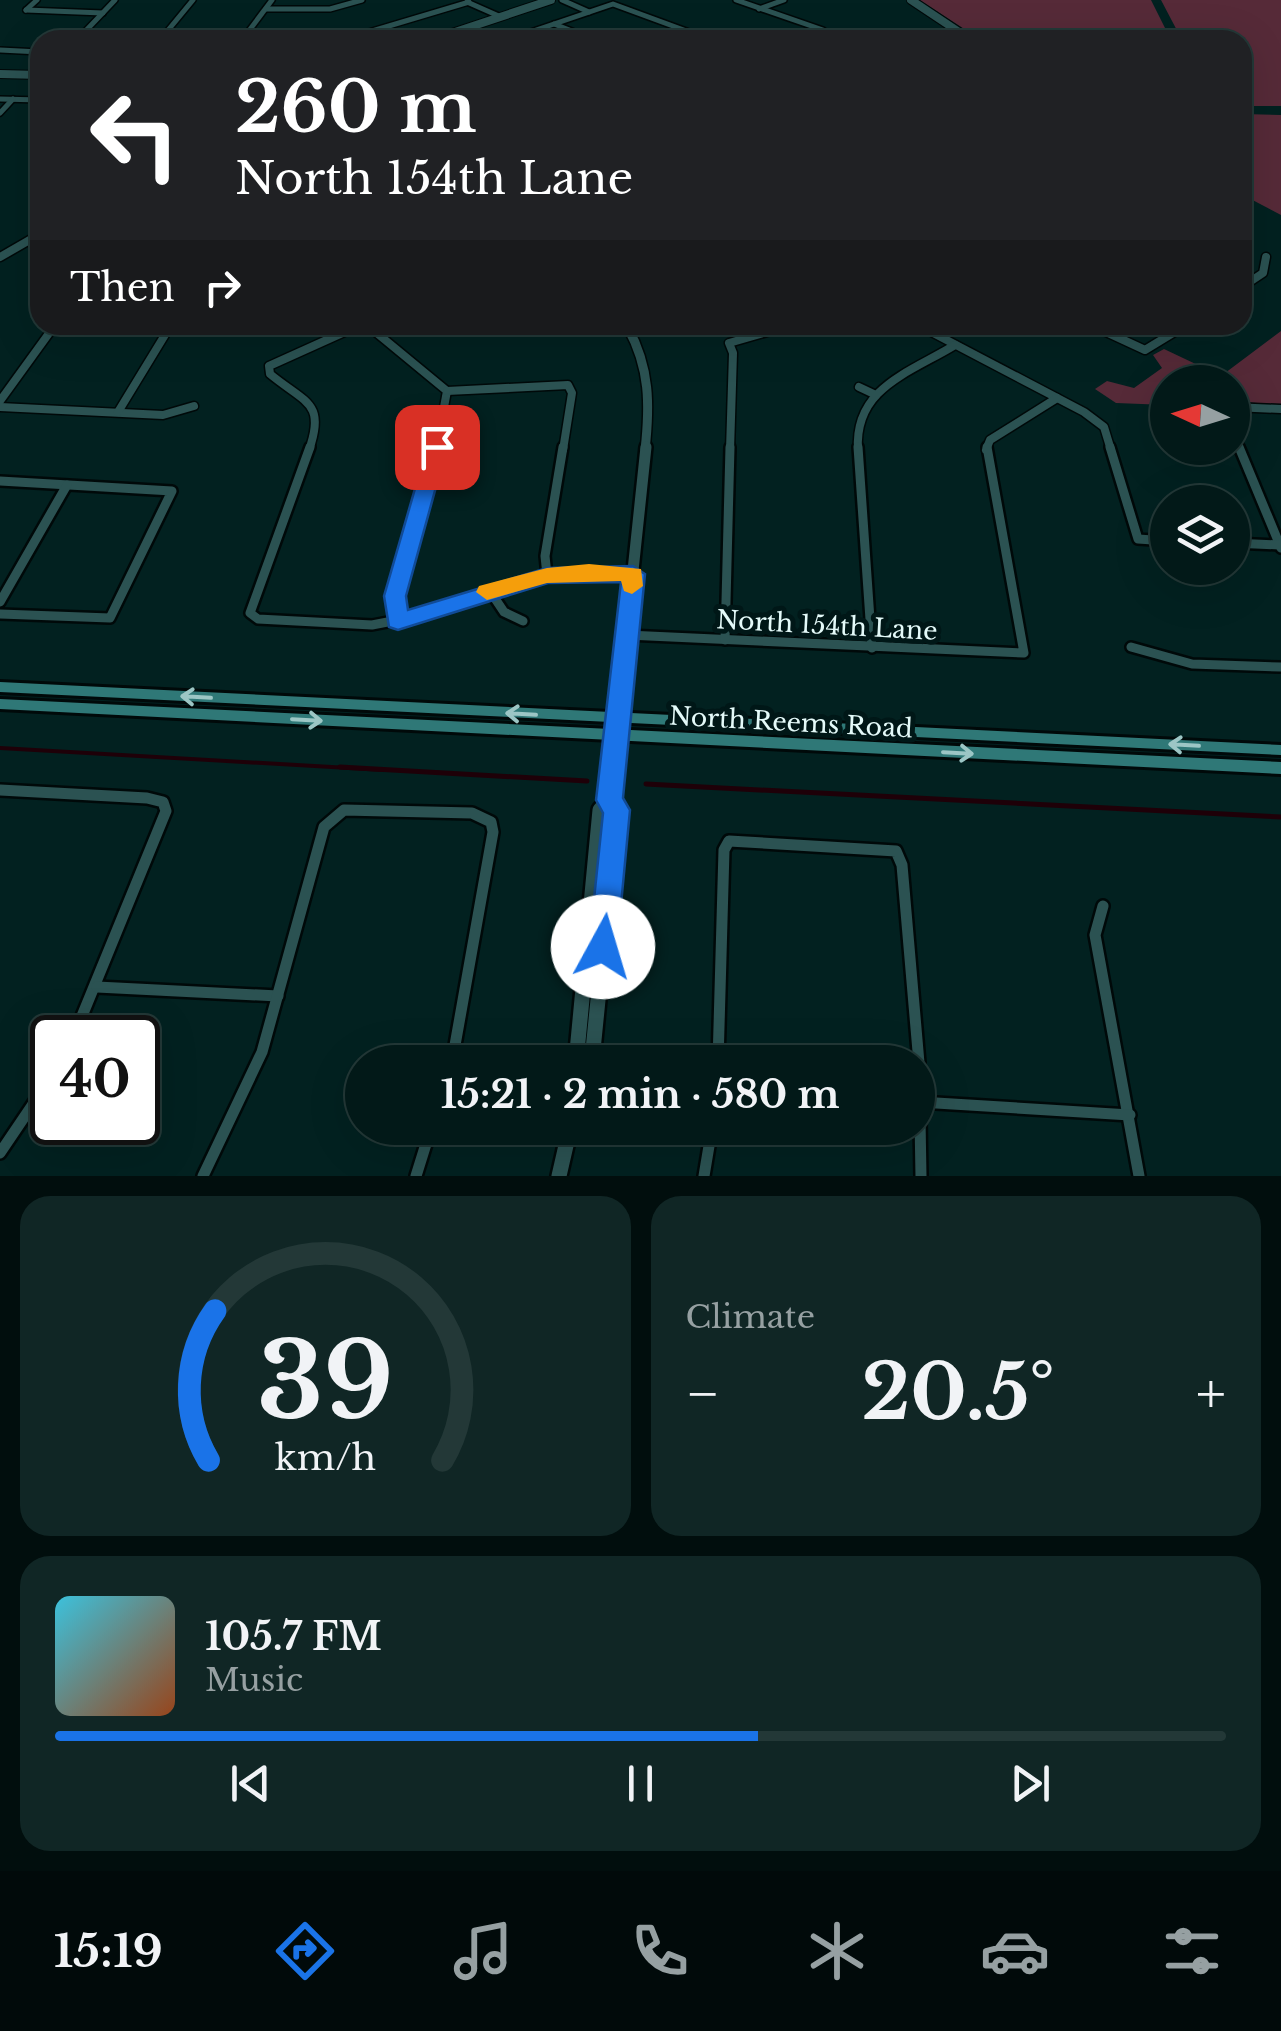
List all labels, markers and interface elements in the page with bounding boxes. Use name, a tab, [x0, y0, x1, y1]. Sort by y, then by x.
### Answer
text: 260 m	[235, 64, 477, 151]
icon: left	[70, 70, 200, 200]
text: North 154th Lane	[235, 150, 633, 206]
icon: right	[195, 260, 250, 315]
text: Then	[70, 264, 175, 311]
north arrow	[1150, 365, 1250, 465]
map controls	[1150, 365, 1250, 585]
pin	[395, 405, 480, 490]
icon: arrive	[410, 420, 465, 475]
button: layers	[1150, 485, 1250, 585]
street label: North 154th Lane	[716, 604, 938, 647]
one-way arrow	[180, 687, 212, 706]
street label: North Reems Road	[668, 701, 914, 744]
one-way arrow	[505, 704, 537, 723]
one-way arrow	[291, 711, 323, 730]
one-way arrow	[1168, 735, 1200, 754]
one-way arrow	[942, 743, 974, 762]
position arrow	[551, 895, 655, 999]
speed limit sign: 40	[30, 1015, 160, 1145]
text: 15:21 · 2 min · 580 m	[441, 1071, 839, 1118]
text: Climate	[686, 1297, 815, 1337]
text: 39	[257, 1317, 393, 1446]
text: 20.5°	[861, 1346, 1055, 1439]
text: −	[686, 1360, 720, 1428]
text: +	[1196, 1360, 1226, 1428]
text: km/h	[275, 1435, 376, 1480]
text: 105.7 FM	[205, 1613, 382, 1660]
text: Music	[205, 1660, 303, 1700]
icon: previous	[223, 1756, 278, 1811]
icon: pause	[613, 1756, 668, 1811]
icon: next	[1003, 1756, 1058, 1811]
icon: directions	[270, 1916, 340, 1986]
icon: music	[448, 1916, 518, 1986]
icon: phone	[625, 1916, 695, 1986]
icon: climate	[802, 1916, 872, 1986]
icon: car	[980, 1916, 1050, 1986]
icon: filters	[1157, 1916, 1227, 1986]
text: 15:19	[54, 1923, 163, 1979]

